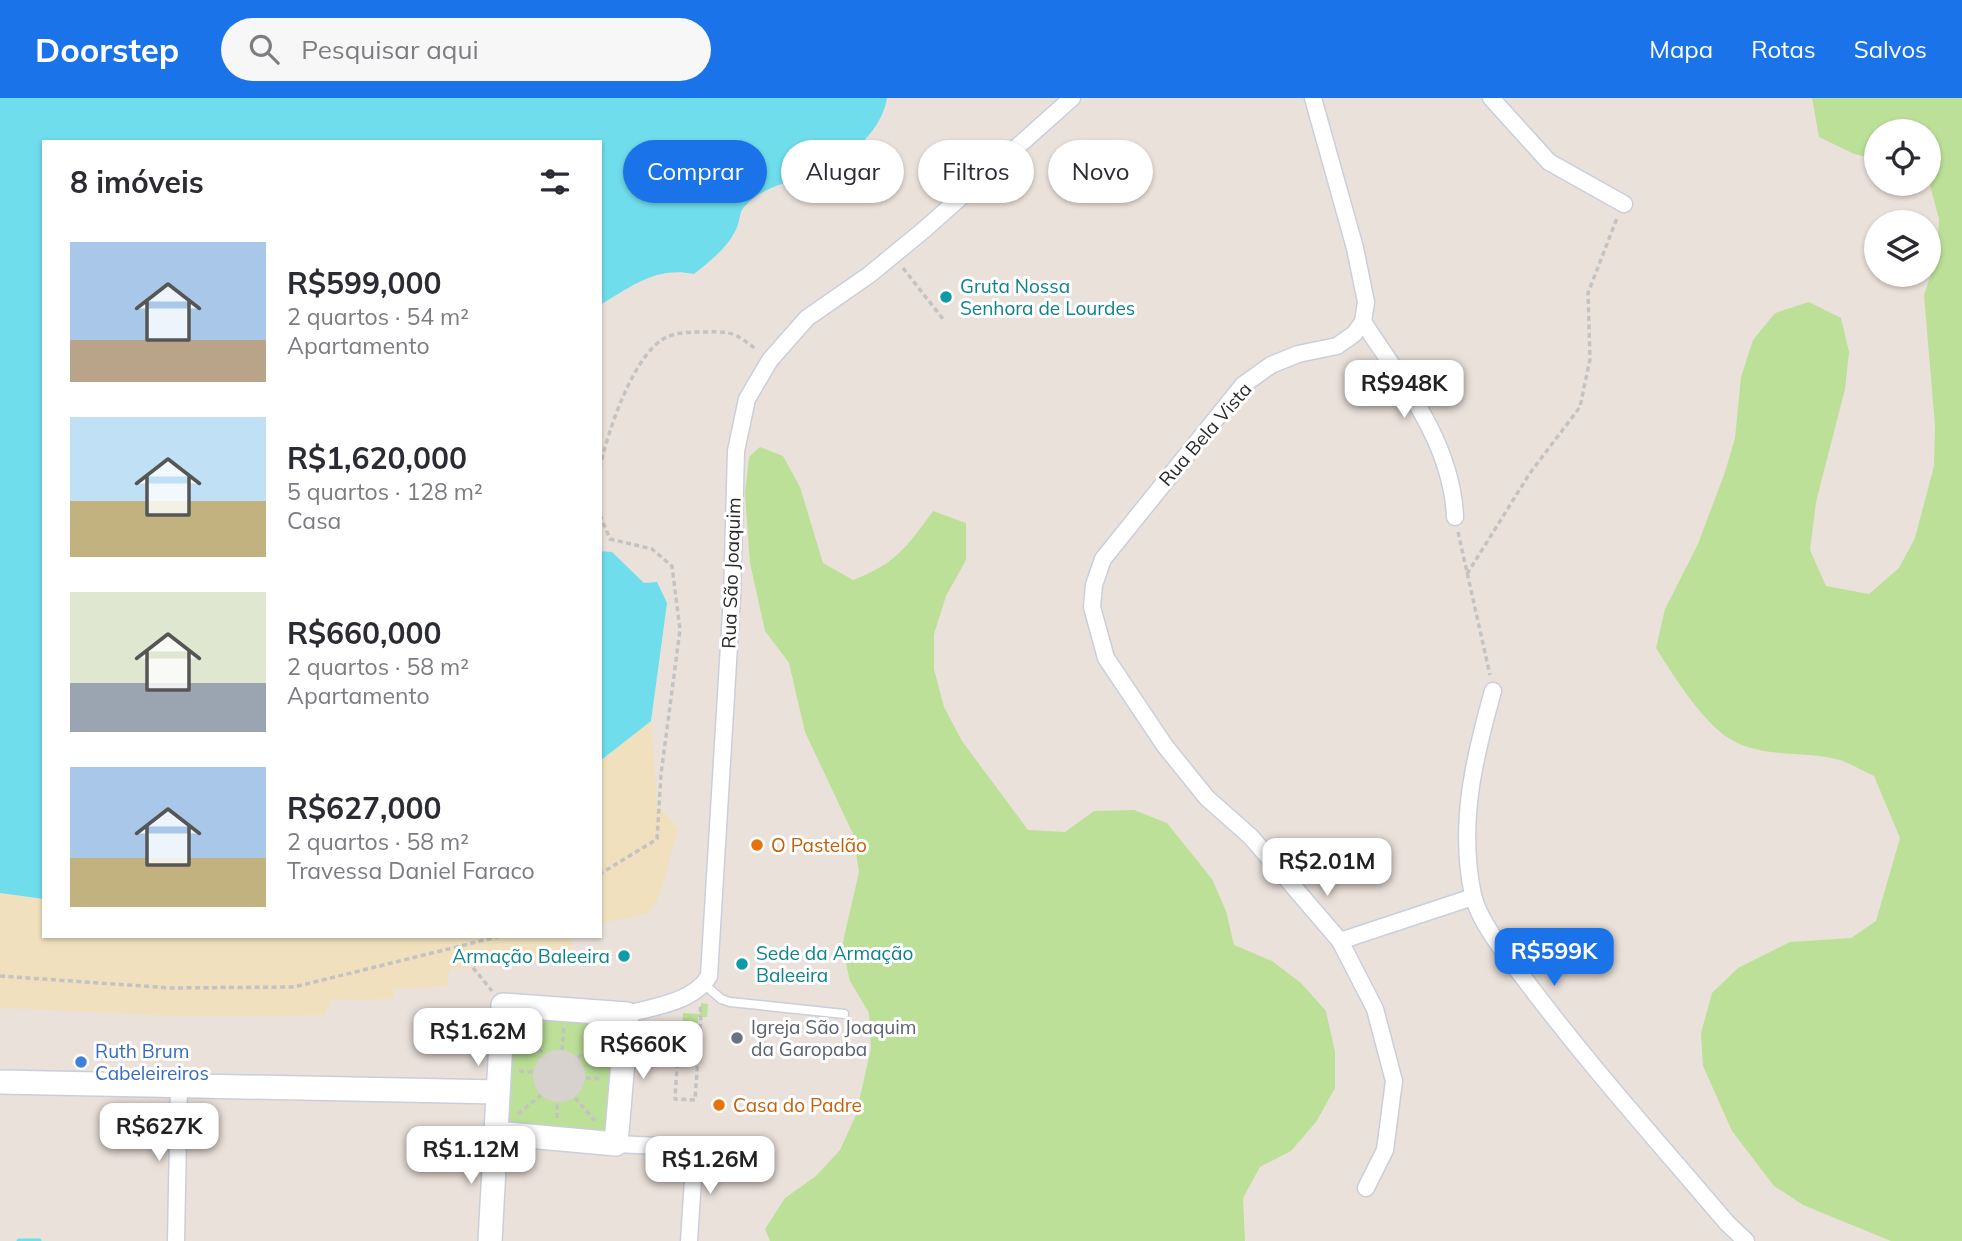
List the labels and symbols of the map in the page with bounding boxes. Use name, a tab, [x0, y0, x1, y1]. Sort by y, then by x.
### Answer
place label: Gruta Nossa Senhora de Lourdes	[960, 274, 1135, 320]
marker: Gruta Nossa Senhora de Lourdes	[938, 289, 954, 305]
pin: R$948K	[1347, 360, 1461, 420]
street label: Rua Bela Vista	[1153, 377, 1257, 491]
street label: Rua São Joaquim	[716, 497, 746, 649]
place label: O Pastelão	[771, 833, 867, 857]
marker: O Pastelão	[749, 837, 765, 853]
pin: R$2.01M	[1262, 838, 1392, 898]
pin: R$599K	[1497, 928, 1611, 988]
place label: Sede da Armação Baleeira	[756, 941, 913, 987]
place label: Armação Baleeira	[452, 944, 610, 968]
marker: Armação Baleeira	[616, 948, 632, 964]
marker: Sede da Armação Baleeira	[734, 956, 750, 972]
pin: R$1.62M	[413, 1009, 543, 1068]
place label: Igreja São Joaquim da Garopaba	[751, 1015, 916, 1061]
pin: R$660K	[586, 1021, 700, 1081]
marker: Igreja São Joaquim da Garopaba	[729, 1030, 745, 1046]
place label: Ruth Brum Cabeleireiros	[95, 1039, 209, 1085]
marker: Ruth Brum Cabeleireiros	[73, 1054, 89, 1070]
place label: Casa do Padre	[733, 1093, 862, 1117]
marker: Casa do Padre	[711, 1097, 727, 1113]
pin: R$627K	[102, 1104, 216, 1163]
pin: R$1.12M	[406, 1126, 536, 1186]
pin: R$1.26M	[645, 1136, 775, 1196]

